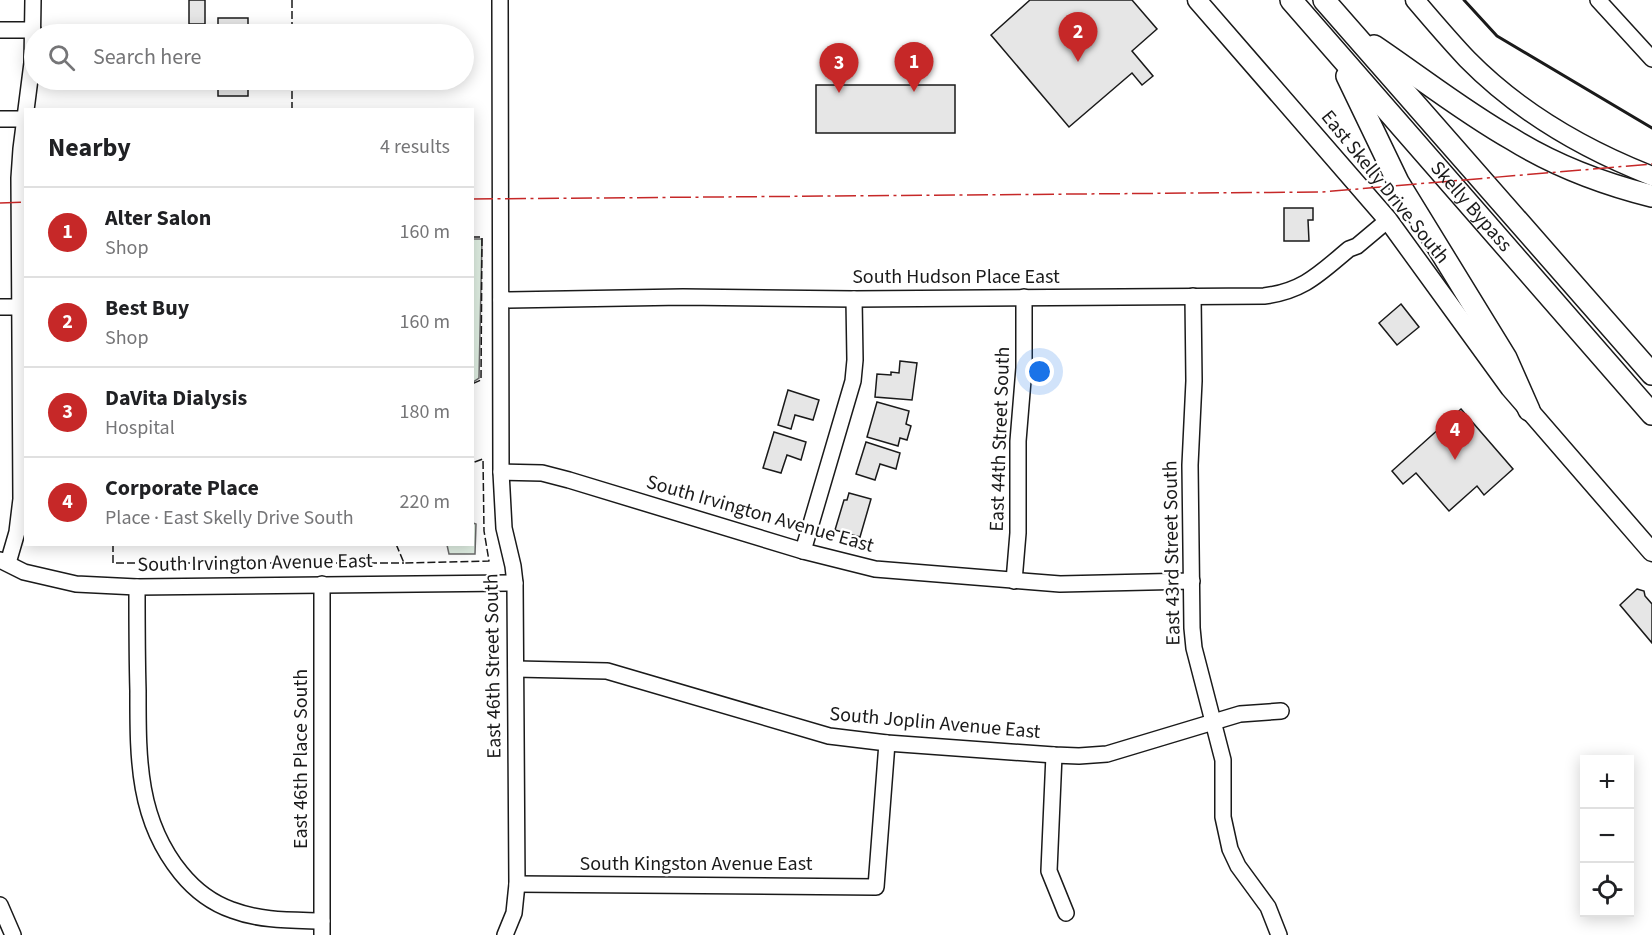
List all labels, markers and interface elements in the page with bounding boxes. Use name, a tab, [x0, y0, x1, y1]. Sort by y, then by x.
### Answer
pin: 2	[1058, 13, 1098, 62]
search box	[24, 24, 474, 90]
icon: search	[45, 41, 78, 74]
text: Search here	[93, 41, 201, 73]
pin: 1	[894, 42, 934, 92]
pin: 3	[820, 44, 858, 93]
street label: East Skelly Drive South	[1314, 104, 1456, 270]
text: Nearby	[48, 129, 131, 166]
text: 4 results	[380, 133, 450, 161]
street label: Skelly Bypass	[1424, 155, 1519, 258]
text: Alter Salon	[105, 202, 211, 234]
text: 1	[62, 218, 73, 246]
text: 160 m	[400, 218, 450, 246]
text: Shop	[105, 234, 149, 262]
street label: South Hudson Place East	[852, 263, 1060, 291]
text: Best Buy	[105, 292, 189, 324]
text: 2	[62, 308, 73, 336]
text: 160 m	[400, 308, 450, 336]
text: Shop	[105, 324, 149, 352]
street label: East 44th Street South	[983, 346, 1017, 532]
your location	[1025, 357, 1054, 386]
text: DaVita Dialysis	[105, 382, 247, 414]
text: 3	[62, 398, 73, 426]
text: 180 m	[400, 398, 450, 426]
pin: 4	[1436, 410, 1474, 460]
text: Hospital	[105, 414, 175, 442]
street label: East 43rd Street South	[1156, 460, 1188, 646]
street label: South Irvington Avenue East	[643, 468, 877, 560]
text: Corporate Place	[105, 472, 259, 504]
text: 4	[62, 488, 73, 516]
text: 220 m	[400, 488, 450, 516]
text: Place · East Skelly Drive South	[105, 504, 354, 532]
street label: South Irvington Avenue East	[137, 547, 373, 579]
street label: East 46th Street South	[477, 573, 509, 759]
street label: East 46th Place South	[287, 669, 315, 849]
street label: South Joplin Avenue East	[828, 700, 1042, 746]
map controls	[1580, 755, 1634, 917]
button: +	[1580, 755, 1634, 809]
button: −	[1580, 809, 1634, 863]
street label: South Kingston Avenue East	[580, 850, 813, 878]
button: locate	[1580, 863, 1634, 917]

